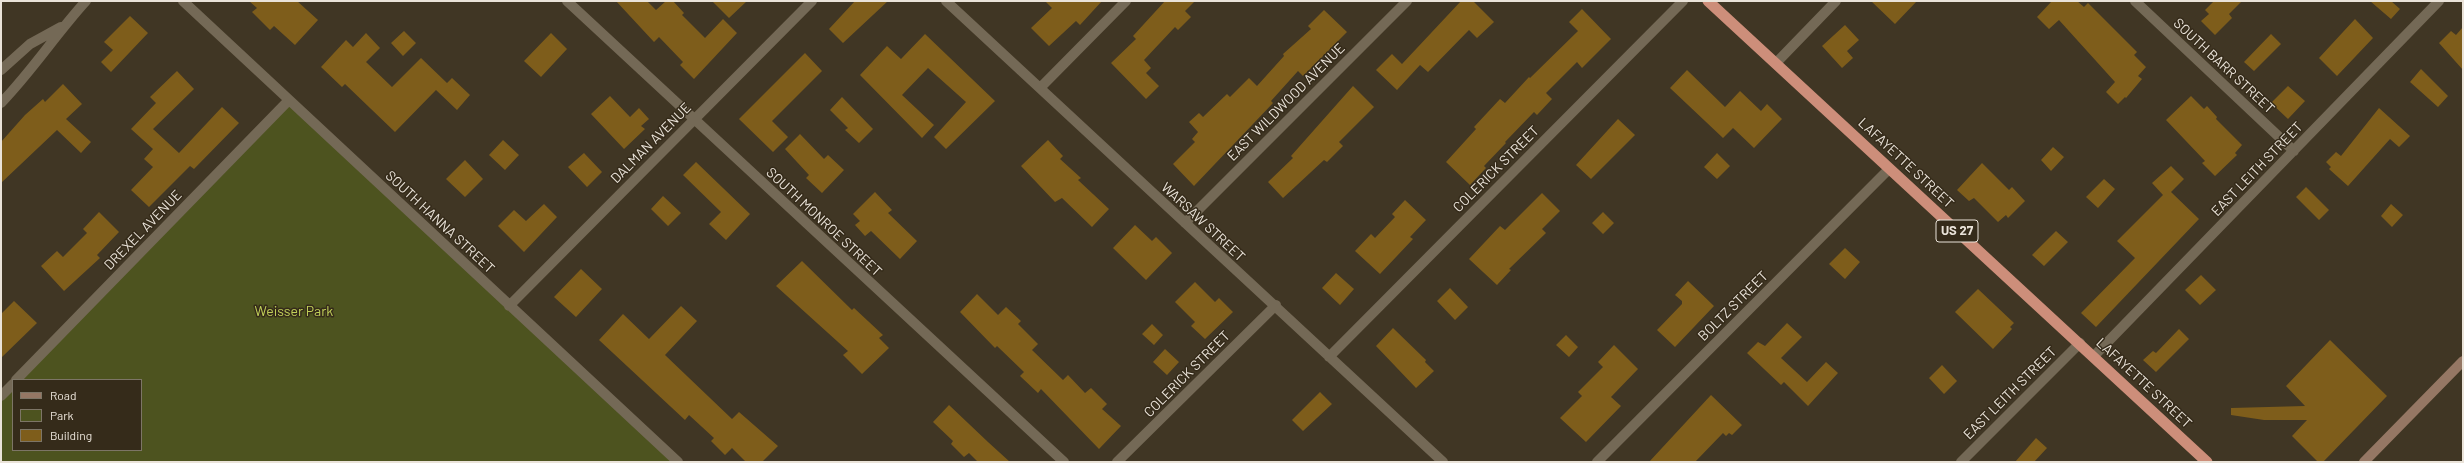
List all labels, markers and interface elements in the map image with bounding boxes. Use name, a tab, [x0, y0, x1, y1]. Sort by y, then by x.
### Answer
street label: SOUTH BARR STREET	[2170, 15, 2278, 117]
street label: EAST WILDWOOD AVENUE	[1224, 40, 1348, 164]
street label: DALMAN AVENUE	[607, 99, 695, 187]
street label: LAFAYETTE STREET	[1855, 114, 1957, 212]
street label: EAST LEITH STREET	[2208, 118, 2306, 220]
street label: COLERICK STREET	[1449, 122, 1543, 216]
street label: SOUTH MONROE STREET	[763, 164, 885, 280]
street label: SOUTH HANNA STREET	[382, 167, 498, 277]
street label: WARSAW STREET	[1158, 179, 1248, 265]
street label: DREXEL AVENUE	[101, 187, 185, 273]
road number: US 27	[1936, 220, 1978, 242]
street label: BOLTZ STREET	[1695, 268, 1771, 344]
park label: Weisser Park	[255, 303, 333, 319]
street label: COLERICK STREET	[1140, 327, 1234, 421]
street label: LAFAYETTE STREET	[2093, 334, 2195, 432]
street label: EAST LEITH STREET	[1960, 343, 2060, 443]
legend	[12, 379, 142, 451]
text: Road	[50, 388, 77, 402]
text: Park	[50, 408, 74, 422]
text: Building	[50, 428, 92, 442]

